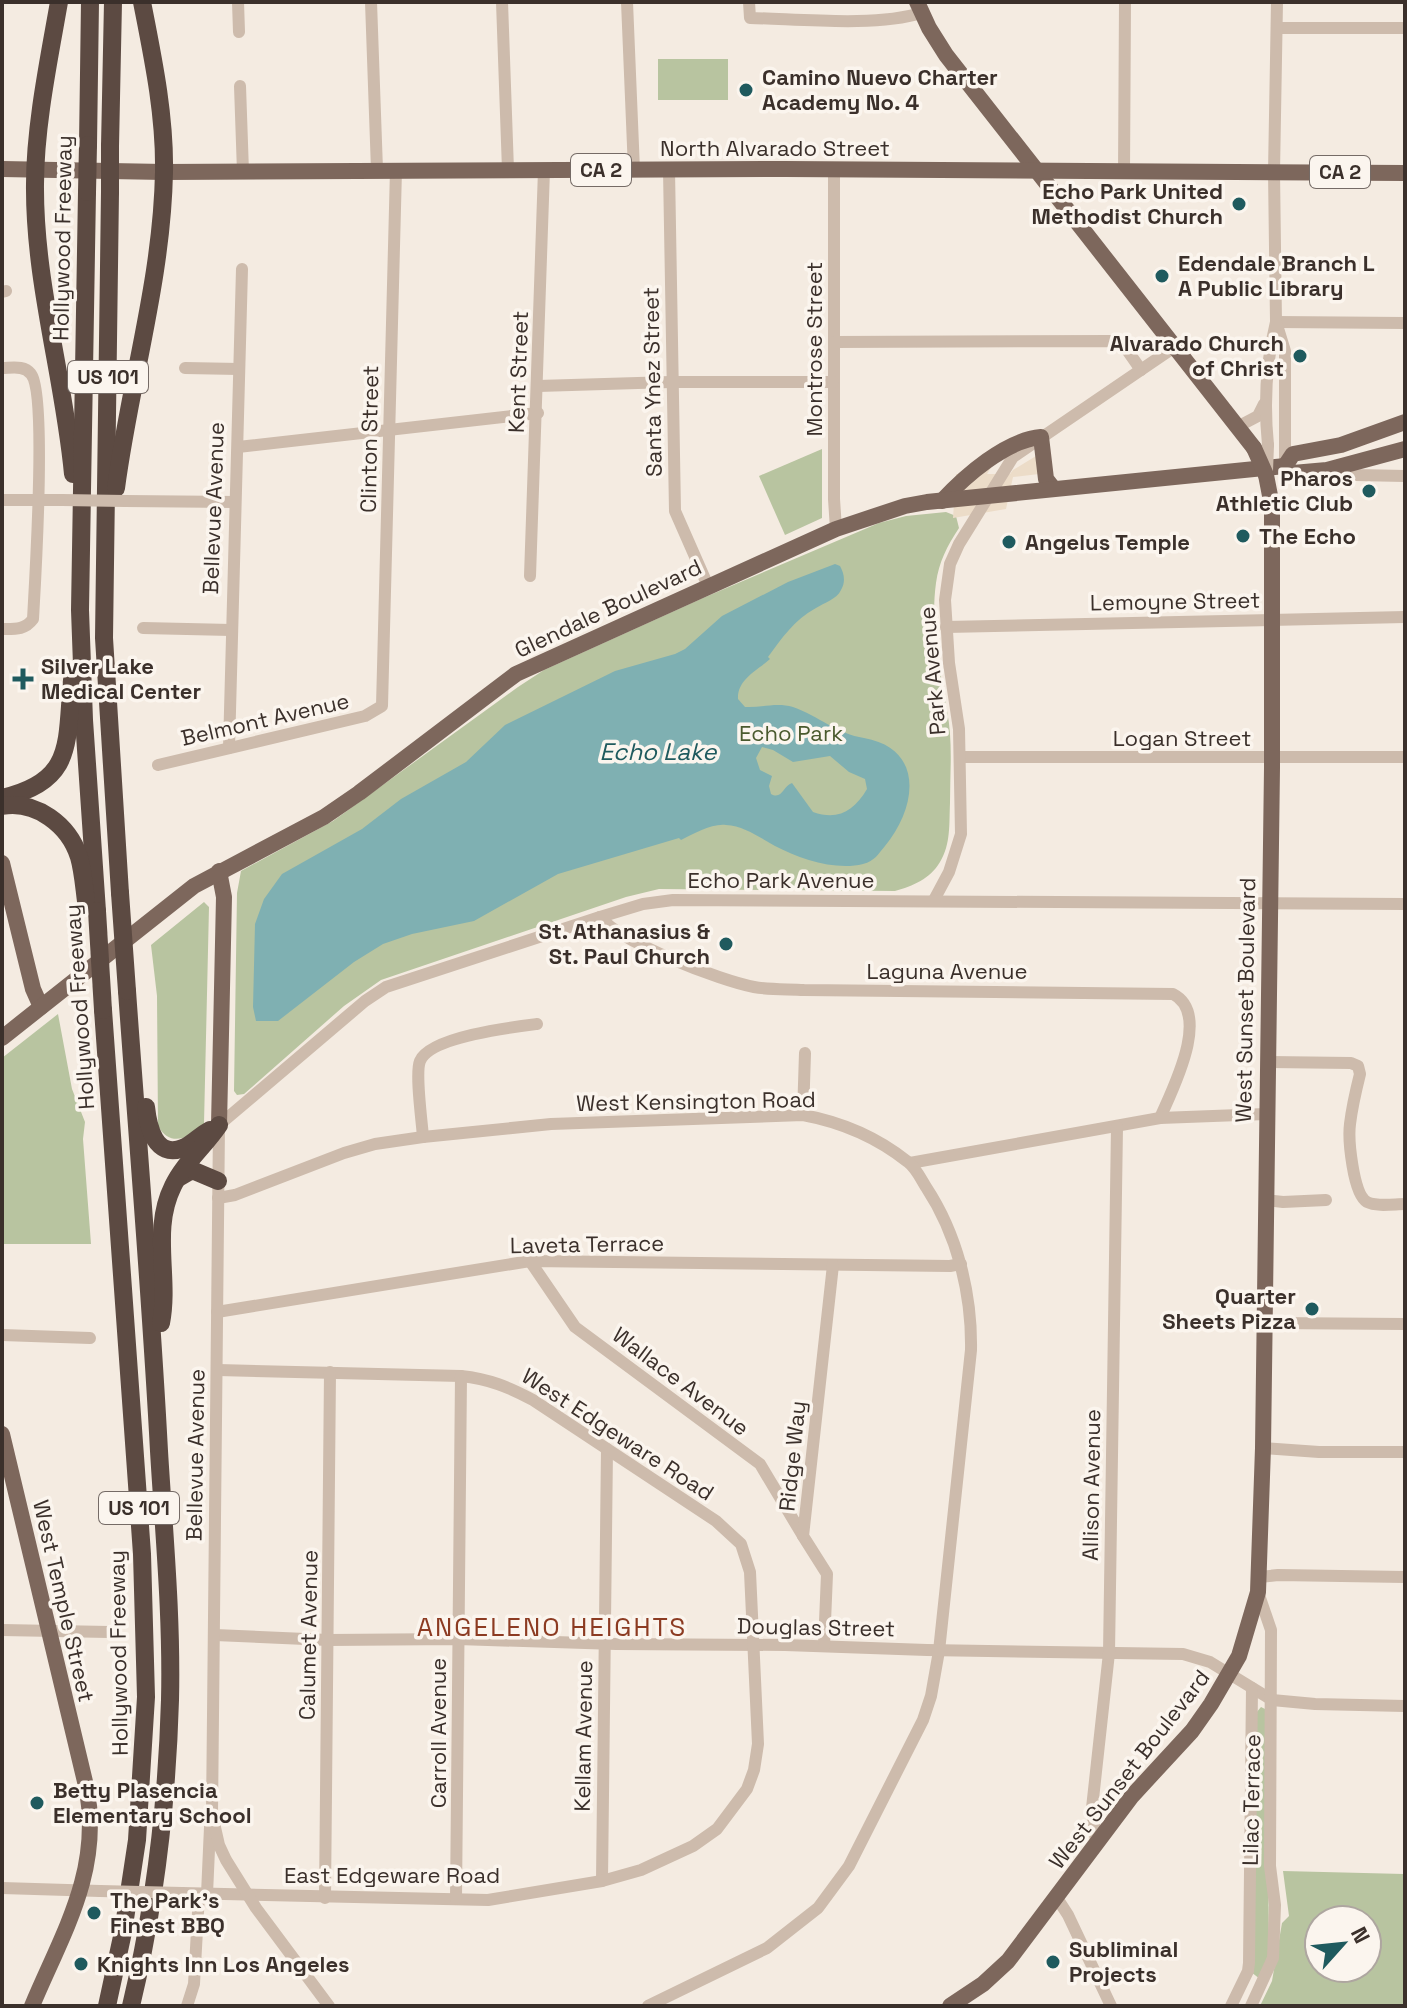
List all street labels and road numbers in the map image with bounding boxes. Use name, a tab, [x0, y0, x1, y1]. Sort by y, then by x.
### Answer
street label: North Alvarado Street	[660, 134, 890, 162]
street label: Hollywood Freeway	[46, 135, 78, 341]
road number: CA 2	[571, 154, 631, 186]
road number: CA 2	[1310, 156, 1370, 188]
street label: Montrose Street	[800, 262, 828, 436]
street label: Santa Ynez Street	[636, 287, 668, 477]
street label: Kent Street	[502, 310, 534, 434]
road number: US 101	[68, 361, 148, 393]
street label: Clinton Street	[354, 365, 384, 513]
street label: Bellevue Avenue	[196, 421, 230, 595]
street label: Glendale Boulevard	[510, 552, 706, 664]
street label: Lemoyne Street	[1090, 586, 1260, 616]
street label: Park Avenue	[912, 606, 952, 736]
street label: Belmont Avenue	[178, 686, 352, 752]
street label: Logan Street	[1113, 724, 1251, 752]
street label: Echo Park Avenue	[687, 866, 875, 894]
street label: West Sunset Boulevard	[1229, 877, 1261, 1123]
street label: Hollywood Freeway	[58, 903, 100, 1111]
street label: Laguna Avenue	[866, 957, 1028, 985]
street label: West Kensington Road	[576, 1085, 816, 1117]
street label: Laveta Terrace	[510, 1229, 664, 1259]
street label: Wallace Avenue	[607, 1320, 755, 1442]
street label: West Edgeware Road	[517, 1361, 719, 1507]
street label: Bellevue Avenue	[179, 1369, 211, 1541]
street label: Ridge Way	[772, 1399, 812, 1513]
street label: Allison Avenue	[1076, 1409, 1106, 1561]
road number: US 101	[99, 1492, 179, 1524]
street label: West Temple Street	[27, 1497, 101, 1705]
street label: Hollywood Freeway	[102, 1550, 134, 1756]
street label: Calumet Avenue	[293, 1550, 323, 1720]
street label: Douglas Street	[737, 1612, 895, 1642]
street label: Carroll Avenue	[424, 1658, 452, 1808]
street label: Kellam Avenue	[568, 1660, 598, 1812]
street label: West Sunset Boulevard	[1042, 1664, 1216, 1874]
street label: Lilac Terrace	[1236, 1734, 1266, 1866]
street label: East Edgeware Road	[284, 1861, 500, 1889]

